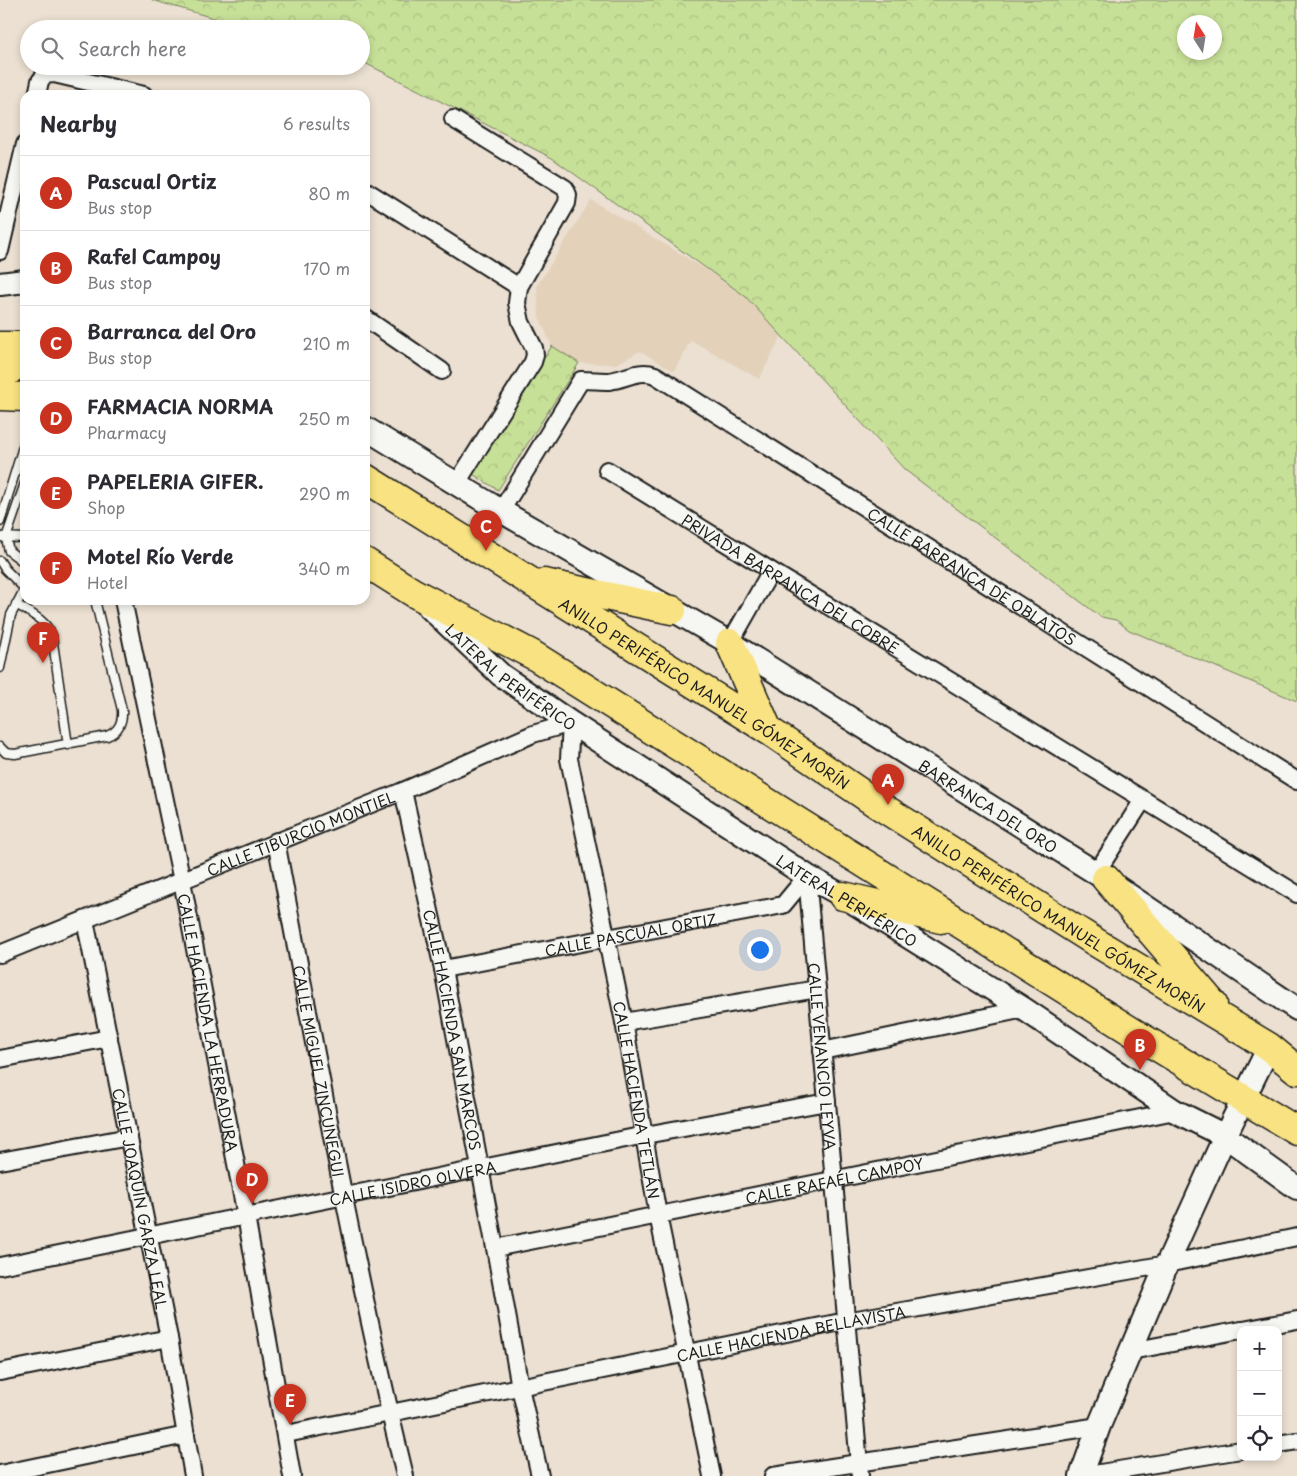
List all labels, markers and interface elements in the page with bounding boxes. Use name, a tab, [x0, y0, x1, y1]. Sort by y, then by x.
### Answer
north arrow	[1177, 15, 1222, 60]
search box	[20, 20, 370, 75]
icon: search	[38, 34, 66, 62]
text: Search here	[78, 34, 187, 62]
text: Nearby	[40, 107, 117, 139]
text: 6 results	[283, 111, 350, 135]
text: Pascual Ortiz	[87, 167, 217, 195]
text: A	[50, 181, 62, 205]
text: 80 m	[308, 181, 350, 205]
text: Bus stop	[87, 195, 152, 219]
text: Rafel Campoy	[87, 242, 221, 270]
text: B	[51, 256, 61, 280]
text: 170 m	[304, 256, 350, 280]
text: Bus stop	[87, 270, 152, 294]
text: Barranca del Oro	[87, 317, 256, 345]
text: C	[50, 331, 62, 355]
text: 210 m	[302, 331, 350, 355]
text: Bus stop	[87, 345, 152, 369]
text: FARMACIA NORMA	[87, 392, 273, 420]
text: D	[50, 406, 62, 430]
text: 250 m	[299, 406, 350, 430]
text: Pharmacy	[87, 420, 167, 444]
text: PAPELERIA GIFER.	[87, 467, 264, 495]
text: E	[51, 481, 61, 505]
text: 290 m	[299, 481, 350, 505]
text: Shop	[87, 495, 125, 519]
street label: CALLE BARRANCA DE OBLATOS	[863, 501, 1081, 650]
street label: PRIVADA BARRANCA DEL COBRE	[678, 508, 904, 659]
pin: C	[470, 510, 502, 551]
text: Motel Río Verde	[87, 542, 234, 570]
text: F	[51, 556, 61, 580]
text: 340 m	[298, 556, 350, 580]
text: Hotel	[87, 570, 128, 594]
street label: ANILLO PERIFÉRICO MANUEL GÓMEZ MORÍN	[555, 591, 855, 794]
street label: LATERAL PERIFÉRICO	[441, 617, 581, 735]
pin: F	[27, 622, 59, 663]
street label: BARRANCA DEL ORO	[915, 753, 1062, 858]
pin: A	[872, 764, 904, 805]
street label: CALLE TIBURCIO MONTIEL	[203, 784, 398, 881]
street label: ANILLO PERIFÉRICO MANUEL GÓMEZ MORÍN	[908, 818, 1210, 1018]
street label: LATERAL PERIFÉRICO	[772, 848, 922, 951]
street label: CALLE HACIENDA LA HERRADURA	[173, 891, 245, 1153]
street label: CALLE PASCUAL ORTIZ	[543, 906, 719, 961]
street label: CALLE HACIENDA SAN MARCOS	[418, 907, 488, 1152]
your location	[747, 937, 773, 963]
street label: CALLE VENANCIO LEYVA	[803, 962, 843, 1151]
street label: CALLE MIGUEL ZINCUNEGUI	[288, 963, 351, 1179]
street label: CALLE HACIENDA TETLÁN	[608, 999, 666, 1201]
pin: B	[1124, 1029, 1156, 1070]
street label: CALLE JOAQUÍN GARZA LEAL	[108, 1086, 174, 1311]
street label: CALLE RAFAÉL CAMPOY	[743, 1150, 925, 1209]
street label: CALLE ISIDRO OLVERA	[327, 1154, 498, 1210]
pin: D	[236, 1163, 268, 1204]
street label: CALLE HACIENDA BELLAVISTA	[674, 1299, 907, 1366]
map controls	[1237, 1326, 1282, 1461]
button: +	[1237, 1326, 1282, 1371]
button: −	[1237, 1371, 1282, 1416]
pin: E	[274, 1384, 306, 1425]
button: locate	[1237, 1416, 1282, 1461]

